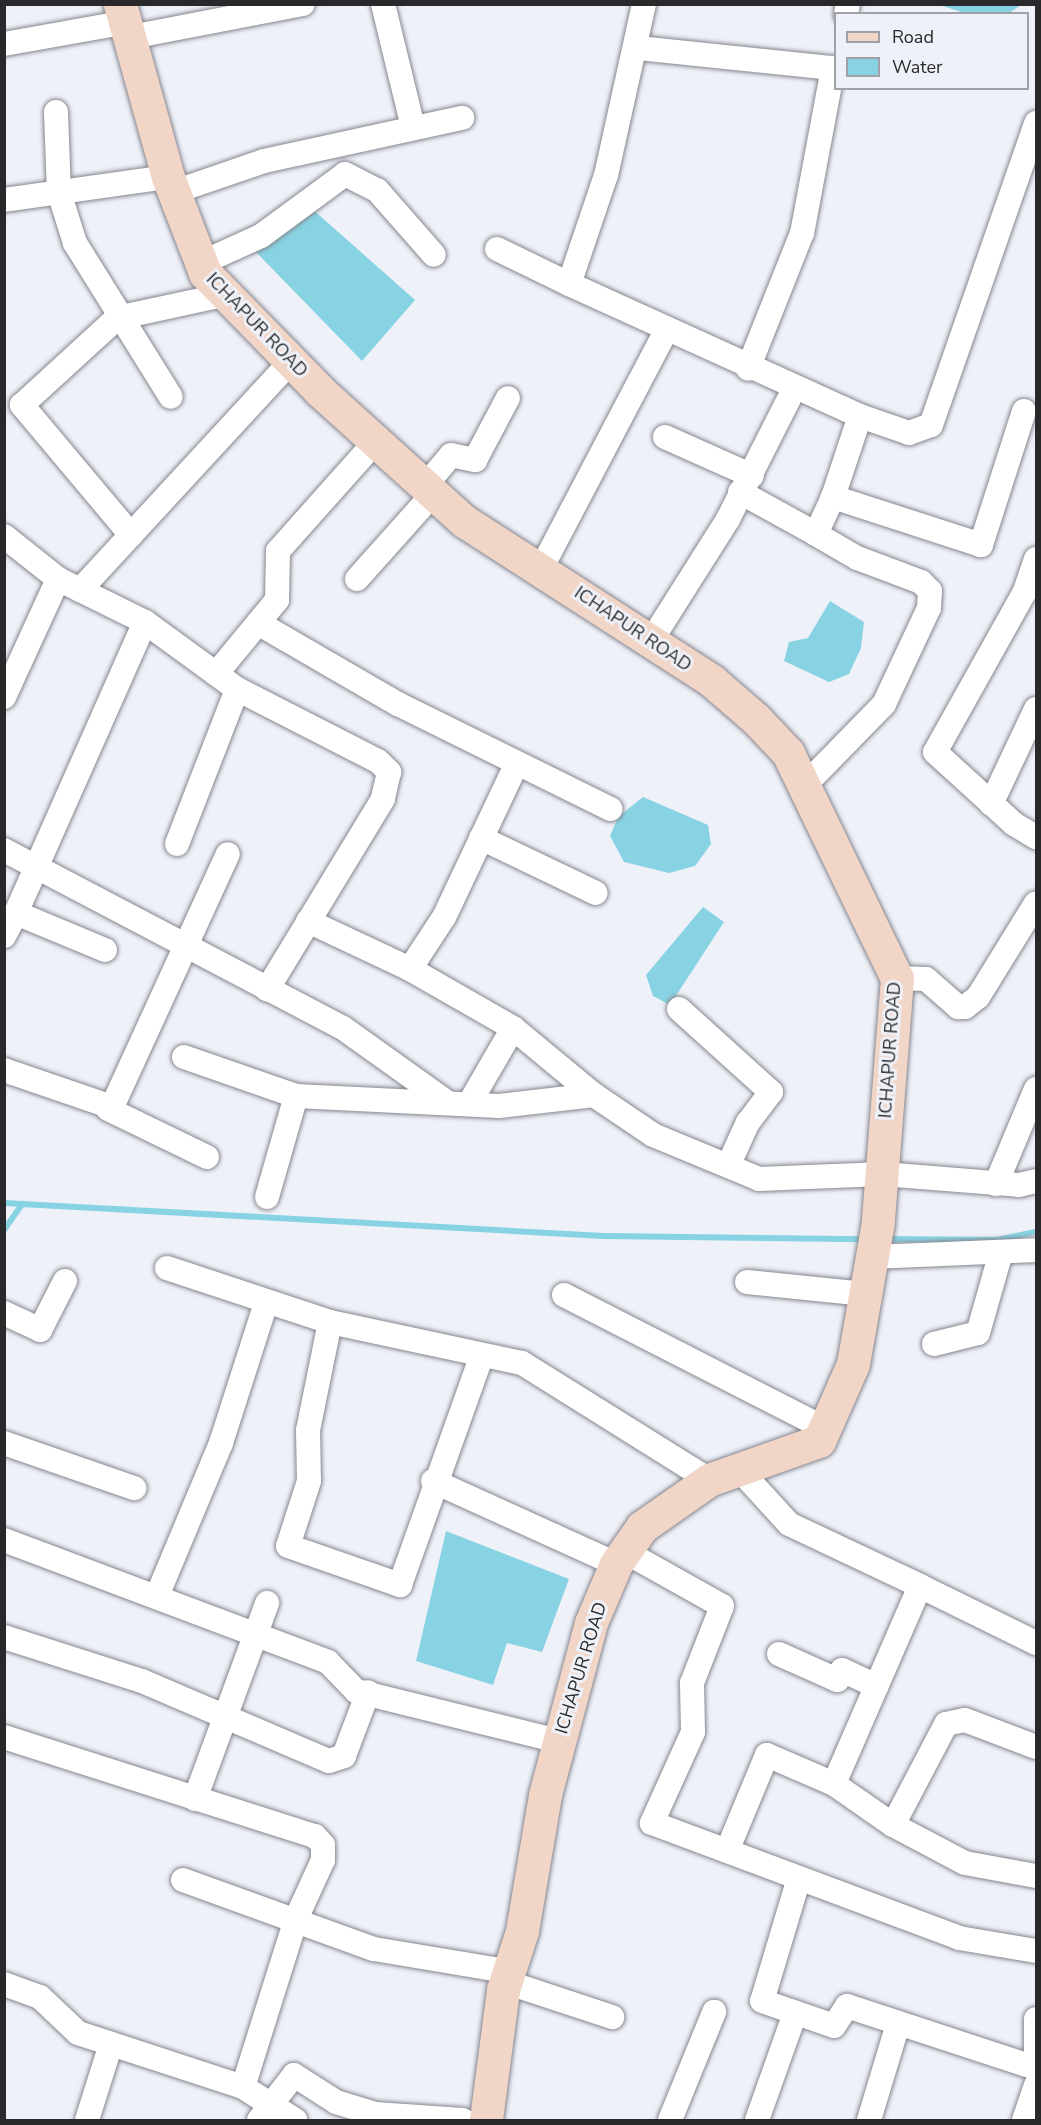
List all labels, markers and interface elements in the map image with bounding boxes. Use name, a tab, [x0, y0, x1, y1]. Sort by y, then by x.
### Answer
legend	[834, 12, 1029, 90]
text: Road	[892, 25, 934, 49]
text: Water	[892, 55, 943, 79]
street label: ICHAPUR ROAD	[202, 268, 312, 382]
street label: ICHAPUR ROAD	[570, 582, 696, 676]
street label: ICHAPUR ROAD	[874, 981, 906, 1119]
street label: ICHAPUR ROAD	[551, 1599, 611, 1737]

